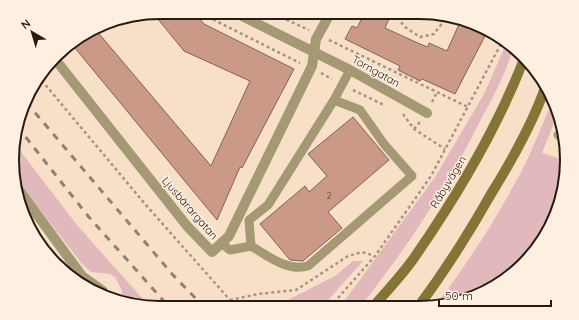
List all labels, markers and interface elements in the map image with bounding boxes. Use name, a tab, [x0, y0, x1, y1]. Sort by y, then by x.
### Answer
north arrow	[12, 12, 52, 52]
text: N	[18, 16, 33, 32]
street label: Torngatan	[350, 52, 402, 90]
street label: Råbyvägen	[427, 153, 469, 211]
street label: Ljusbärargatan	[159, 174, 221, 242]
house number: 2	[327, 190, 332, 201]
scale bar	[439, 282, 551, 308]
text: 50 m	[445, 288, 473, 303]

